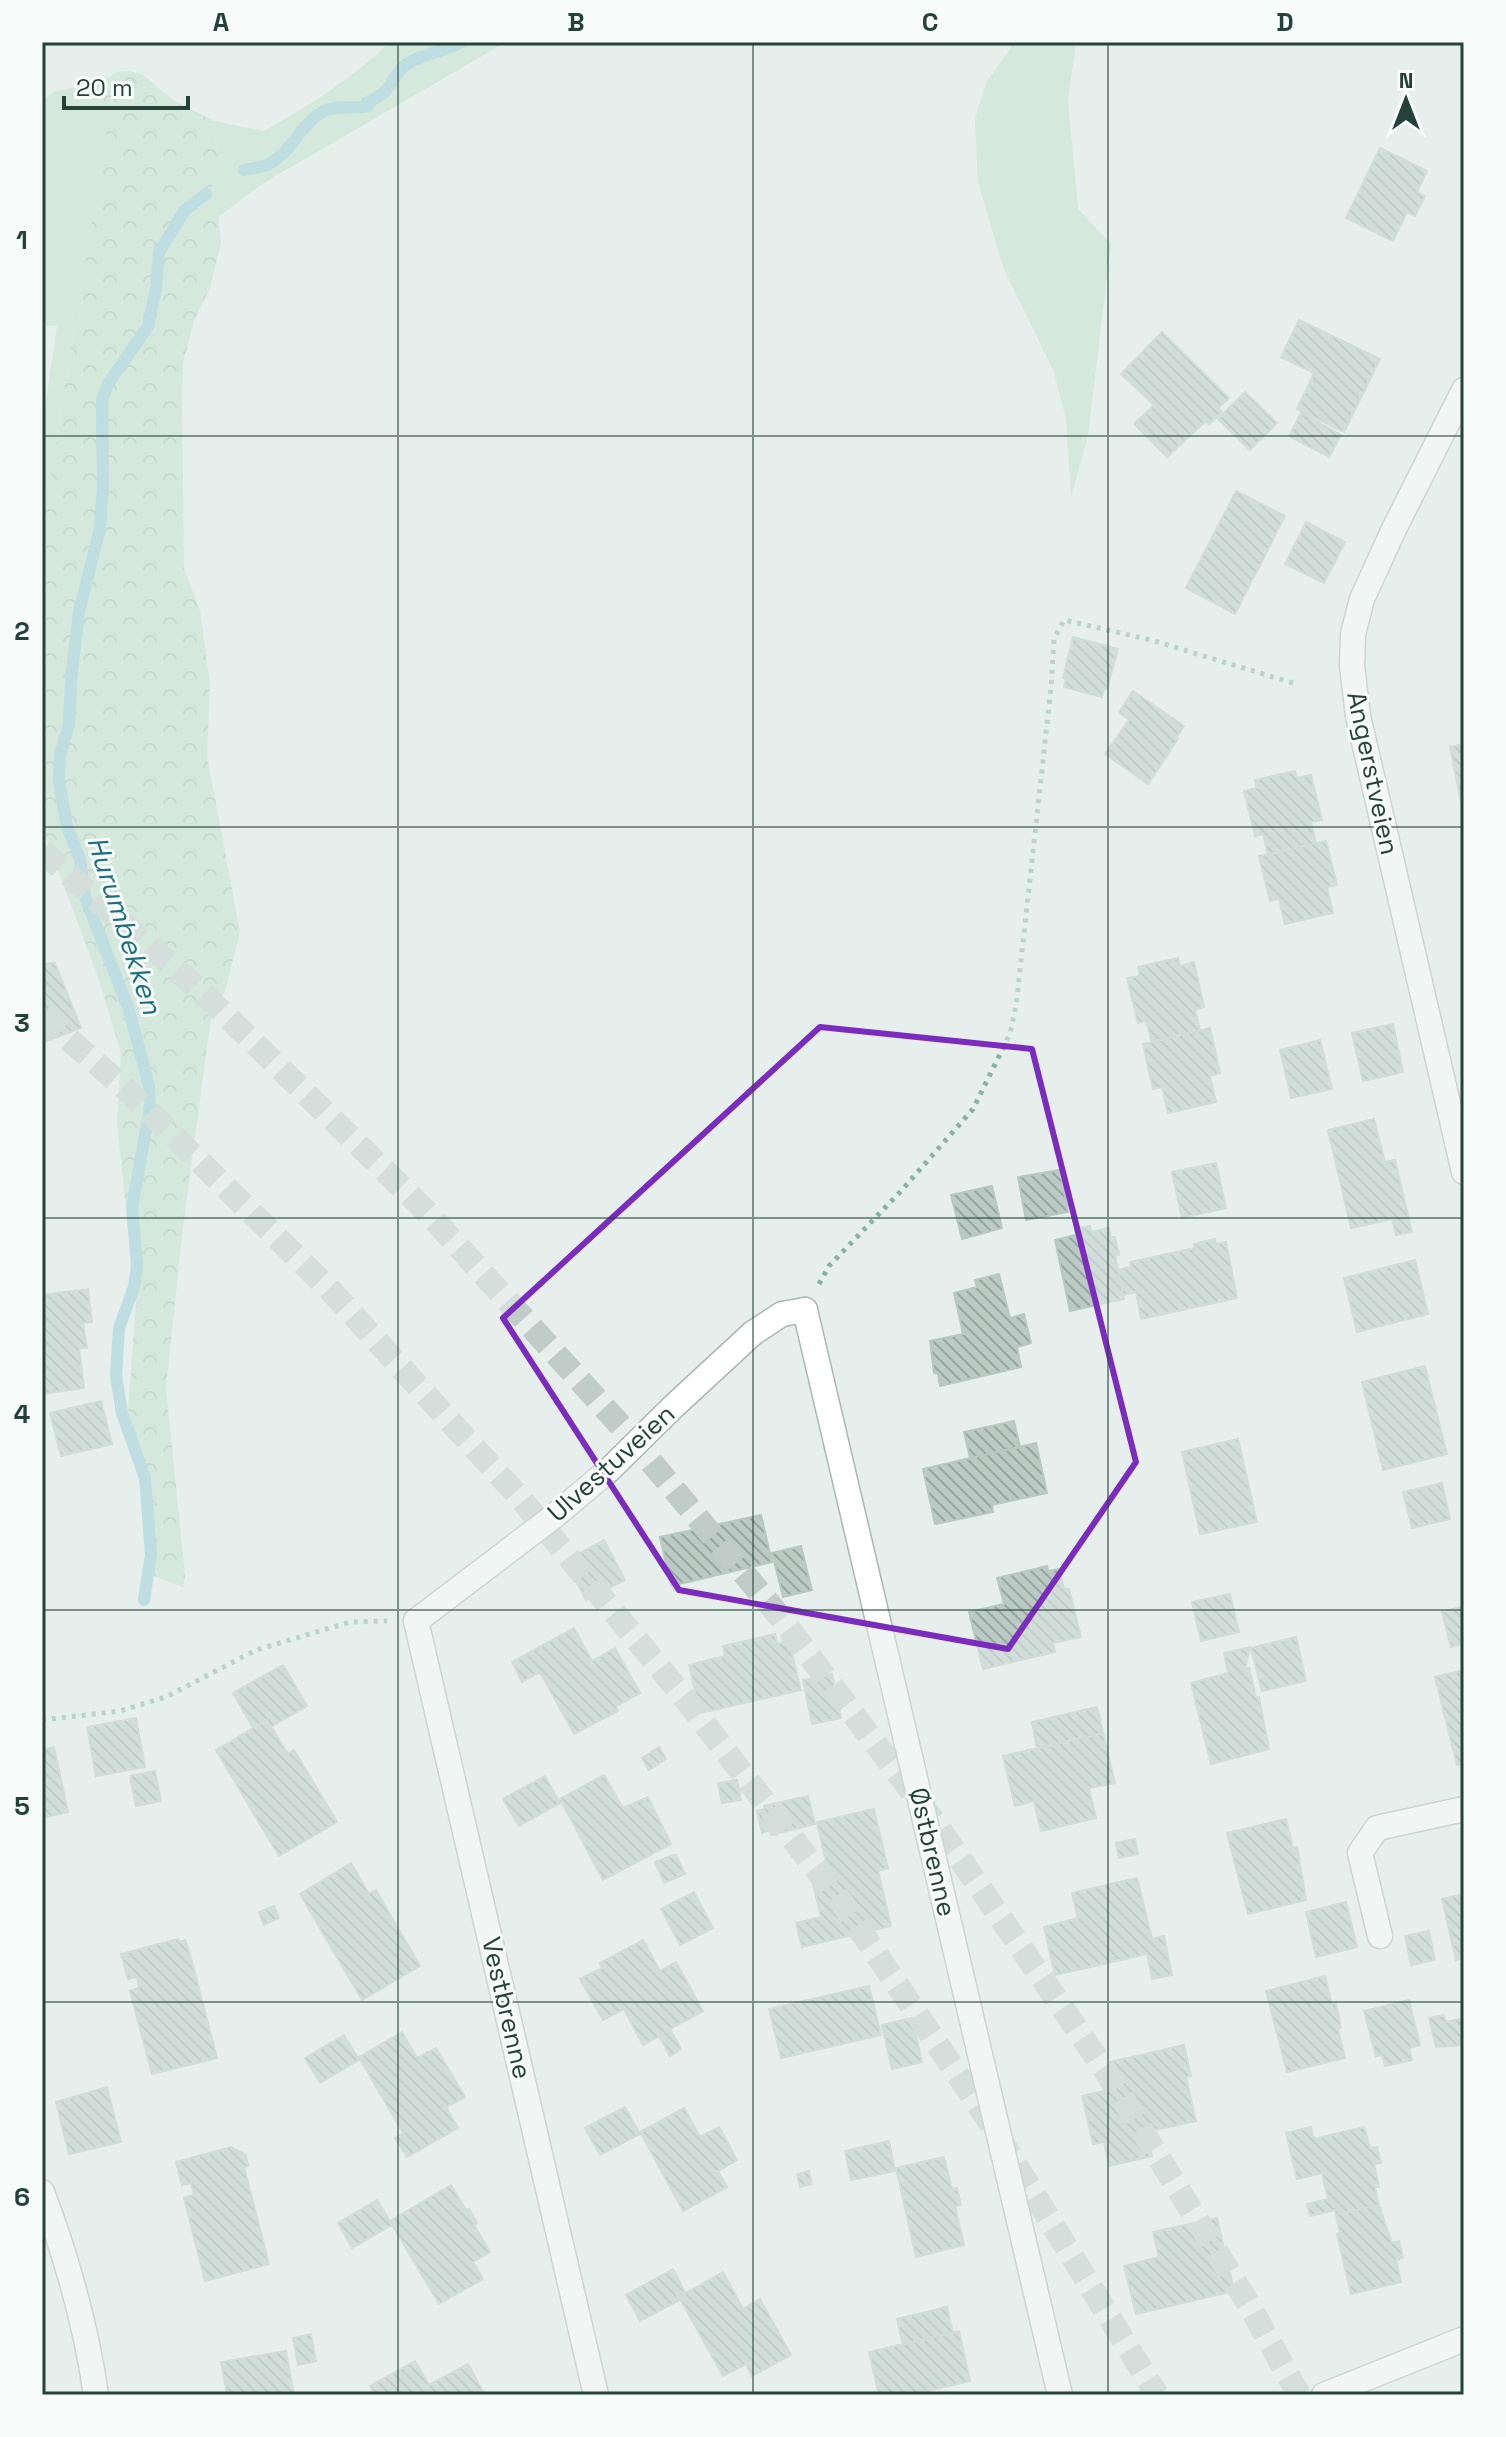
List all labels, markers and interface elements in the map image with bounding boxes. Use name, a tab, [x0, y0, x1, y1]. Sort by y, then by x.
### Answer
text: A	[213, 5, 230, 39]
text: B	[567, 5, 585, 39]
text: C	[922, 5, 938, 39]
text: D	[1276, 5, 1294, 39]
scale bar	[64, 60, 188, 110]
north arrow	[1366, 60, 1446, 140]
text: N	[1399, 66, 1413, 94]
text: 20 m	[76, 72, 133, 103]
text: 1	[16, 223, 28, 257]
text: 2	[14, 614, 30, 648]
street label: Angerstveien	[1339, 688, 1407, 858]
water label: Hurumbekken	[79, 831, 171, 1019]
text: 3	[14, 1006, 30, 1040]
text: 4	[14, 1397, 30, 1431]
street label: Ulvestuveien	[540, 1397, 682, 1529]
street label: Østbrenne	[902, 1784, 964, 1920]
text: 5	[14, 1789, 30, 1823]
street label: Vestbrenne	[474, 1934, 540, 2082]
text: 6	[14, 2180, 30, 2214]

